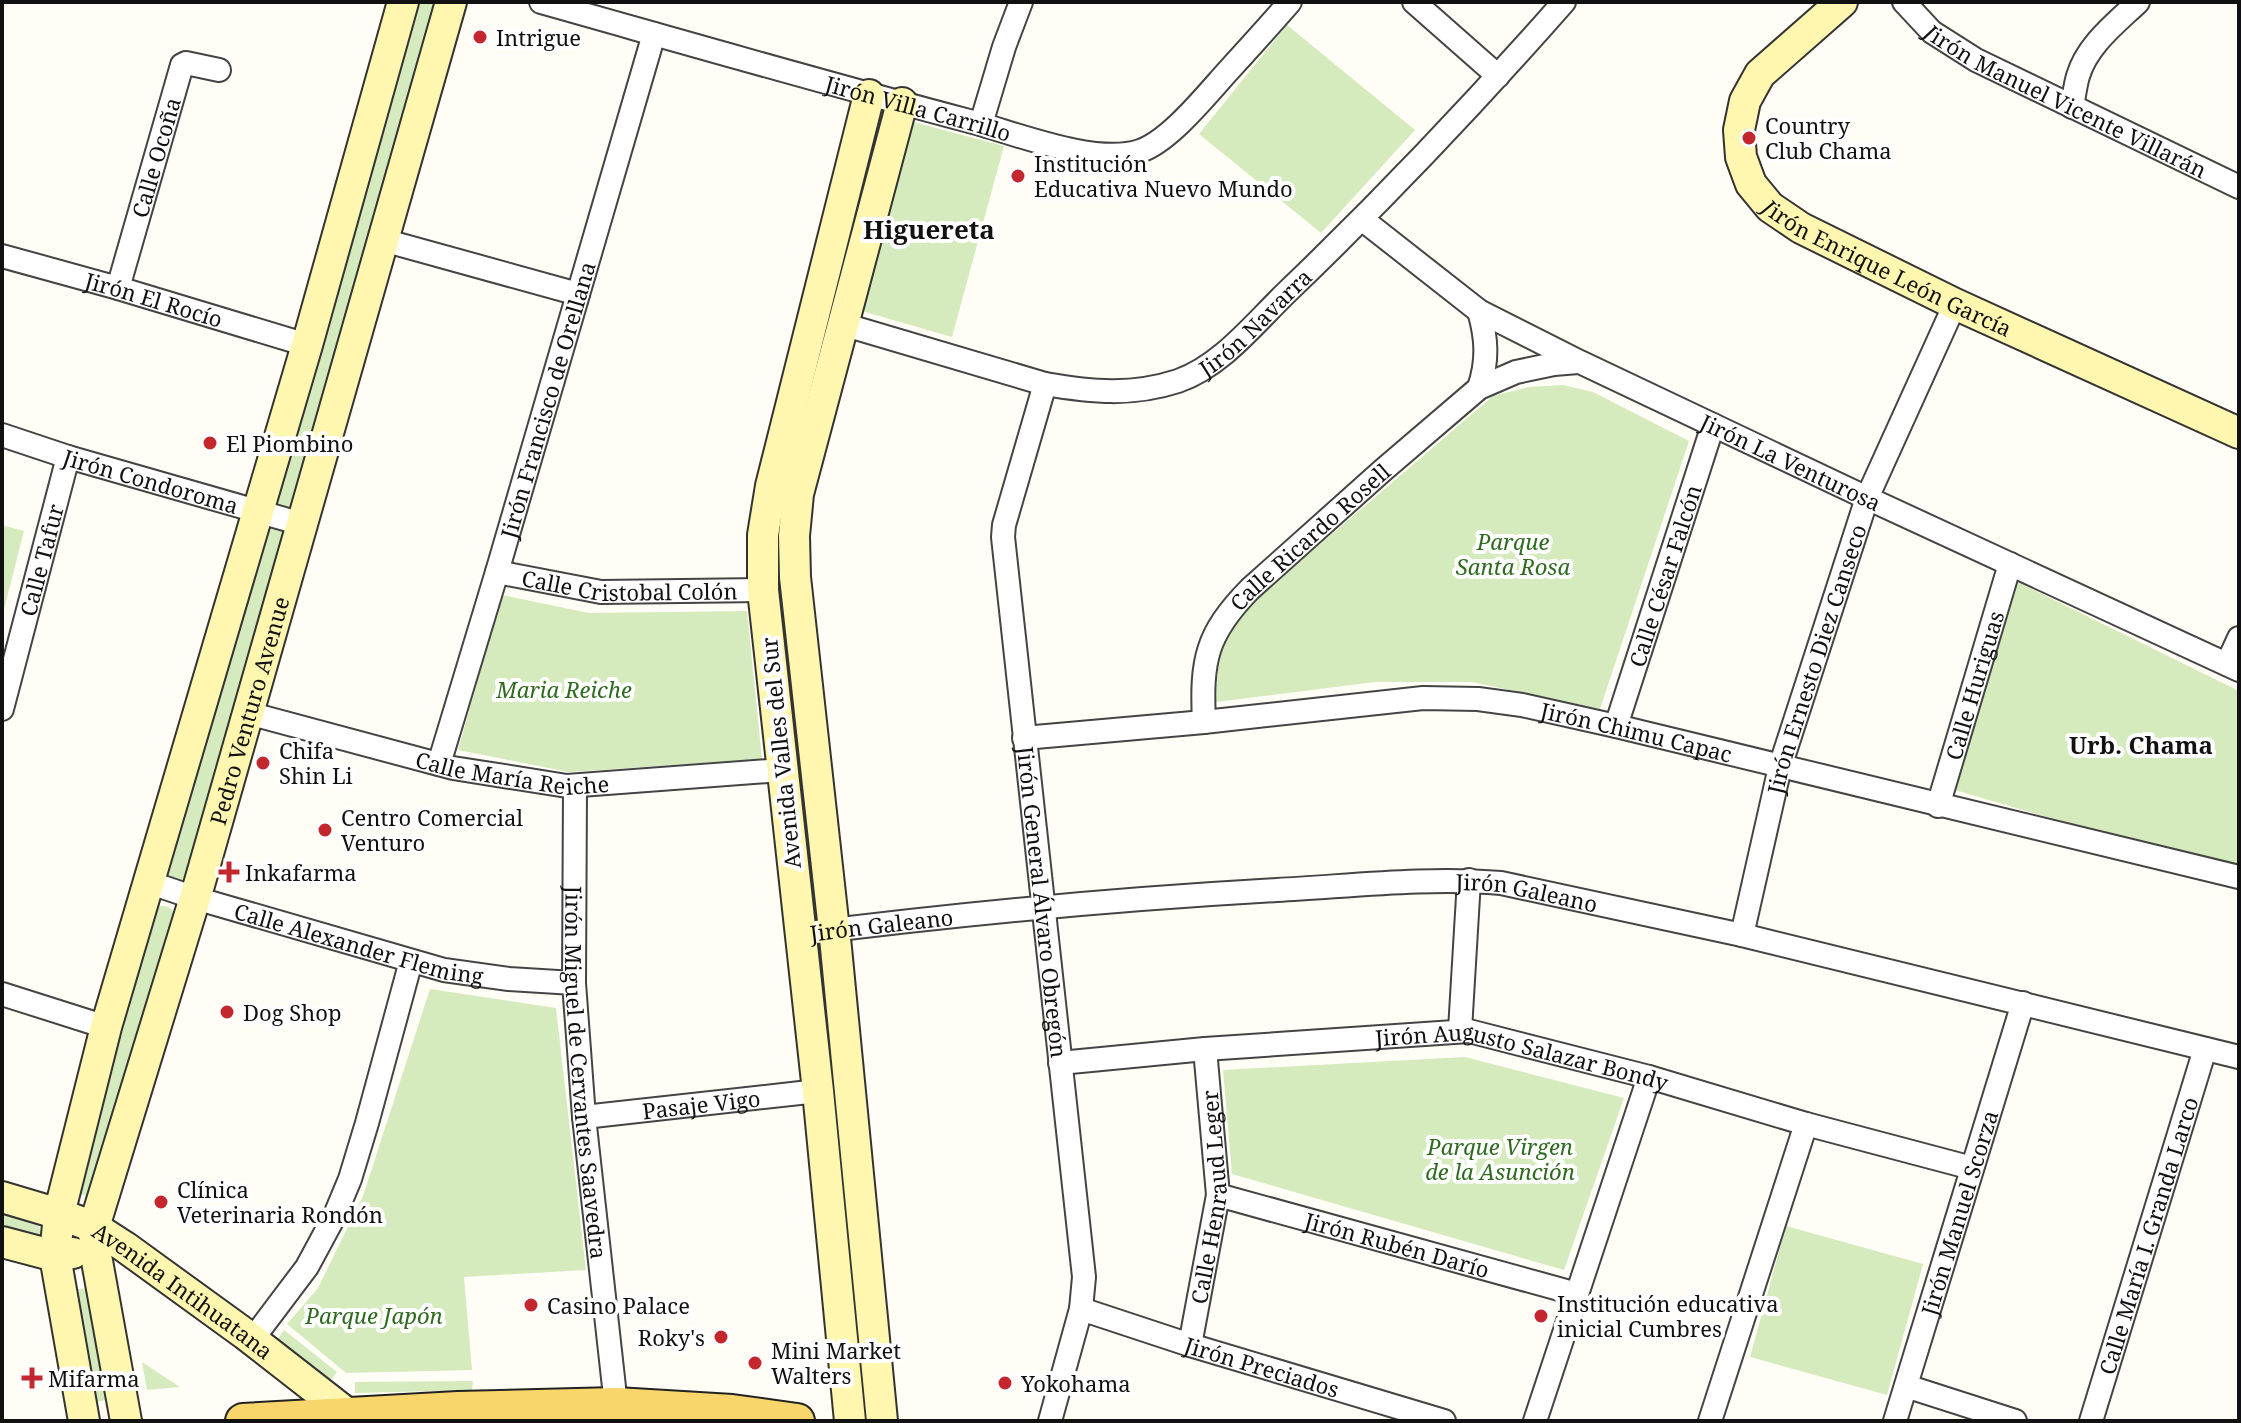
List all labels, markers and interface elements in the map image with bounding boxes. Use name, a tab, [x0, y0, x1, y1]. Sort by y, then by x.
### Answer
street label: Jirón Manuel Vicente Villarán	[1917, 17, 2212, 184]
place label: Intrigue	[496, 22, 581, 52]
marker: Intrigue	[471, 28, 489, 46]
street label: Jirón Villa Carrillo	[821, 68, 1015, 148]
street label: Calle Ocoña	[124, 94, 187, 221]
place label: Country Club Chama	[1765, 110, 1892, 165]
marker: Country Club Chama	[1740, 129, 1758, 147]
place label: Institución Educativa Nuevo Mundo	[1034, 148, 1293, 203]
marker: Institución Educativa Nuevo Mundo	[1009, 167, 1027, 185]
street label: Jirón Enrique León García	[1755, 193, 2017, 343]
district label: Higuereta	[863, 211, 995, 247]
street label: Jirón Francisco de Orellana	[492, 258, 602, 543]
street label: Jirón Navarra	[1192, 262, 1318, 383]
street label: Jirón El Rocío	[81, 264, 226, 334]
street label: Jirón La Venturosa	[1695, 406, 1886, 518]
place label: El Piombino	[226, 428, 354, 458]
marker: El Piombino	[201, 434, 219, 452]
street label: Jirón Condoroma	[59, 441, 242, 520]
street label: Calle Ricardo Rosell	[1222, 456, 1396, 617]
street label: Calle César Falcón	[1621, 481, 1708, 671]
street label: Calle Tafur	[12, 500, 70, 619]
street label: Jirón Ernesto Diez Canseco	[1759, 520, 1873, 798]
park label: Parque Santa Rosa	[1456, 526, 1571, 581]
street label: Calle Cristobal Colón	[519, 562, 738, 607]
street label: Pedro Venturo Avenue	[202, 593, 296, 828]
street label: Calle Huriguas	[1938, 607, 2010, 763]
street label: Avenida Valles del Sur	[753, 635, 807, 870]
park label: Maria Reiche	[495, 674, 632, 704]
street label: Jirón Chimu Capac	[1537, 694, 1735, 769]
district label: Urb. Chama	[2069, 728, 2213, 761]
place label: Chifa Shin Li	[279, 735, 353, 790]
street label: Calle María Reiche	[412, 744, 610, 801]
street label: Jirón General Álvaro Obregón	[1011, 744, 1075, 1059]
marker: Chifa Shin Li	[254, 754, 272, 772]
place label: Centro Comercial Venturo	[341, 802, 523, 857]
marker: Centro Comercial Venturo	[316, 821, 334, 839]
place label: Inkafarma	[245, 857, 357, 887]
marker: Inkafarma	[220, 863, 238, 881]
street label: Jirón Galeano	[1454, 866, 1600, 918]
street label: Jirón Miguel de Cervantes Saavedra	[559, 885, 615, 1260]
street label: Calle Alexander Fleming	[231, 895, 486, 990]
street label: Jirón Galeano	[807, 901, 955, 948]
place label: Dog Shop	[243, 997, 341, 1027]
marker: Dog Shop	[218, 1003, 236, 1021]
street label: Jirón Augusto Salazar Bondy	[1373, 1016, 1673, 1097]
street label: Pasaje Vigo	[641, 1083, 762, 1125]
street label: Calle Henraud Leger	[1183, 1088, 1233, 1306]
street label: Calle María I. Granda Larco	[2091, 1093, 2205, 1378]
street label: Jirón Manuel Scorza	[1913, 1106, 2004, 1320]
park label: Parque Virgen de la Asunción	[1425, 1131, 1575, 1186]
place label: Clínica Veterinaria Rondón	[177, 1174, 383, 1229]
marker: Clínica Veterinaria Rondón	[152, 1193, 170, 1211]
street label: Jirón Rubén Darío	[1301, 1204, 1493, 1284]
street label: Avenida Intihuatana	[87, 1215, 279, 1365]
place label: Institución educativa inicial Cumbres	[1557, 1288, 1779, 1343]
place label: Casino Palace	[547, 1290, 690, 1320]
marker: Casino Palace	[522, 1296, 540, 1314]
park label: Parque Japón	[304, 1300, 443, 1330]
marker: Institución educativa inicial Cumbres	[1532, 1307, 1550, 1325]
place label: Roky's	[638, 1322, 705, 1352]
marker: Roky's	[712, 1328, 730, 1346]
street label: Jirón Preciados	[1180, 1329, 1343, 1404]
place label: Mini Market Walters	[771, 1335, 901, 1390]
marker: Mini Market Walters	[746, 1354, 764, 1372]
place label: Mifarma	[48, 1363, 140, 1393]
place label: Yokohama	[1020, 1368, 1131, 1398]
marker: Mifarma	[23, 1369, 41, 1387]
marker: Yokohama	[996, 1374, 1014, 1392]

